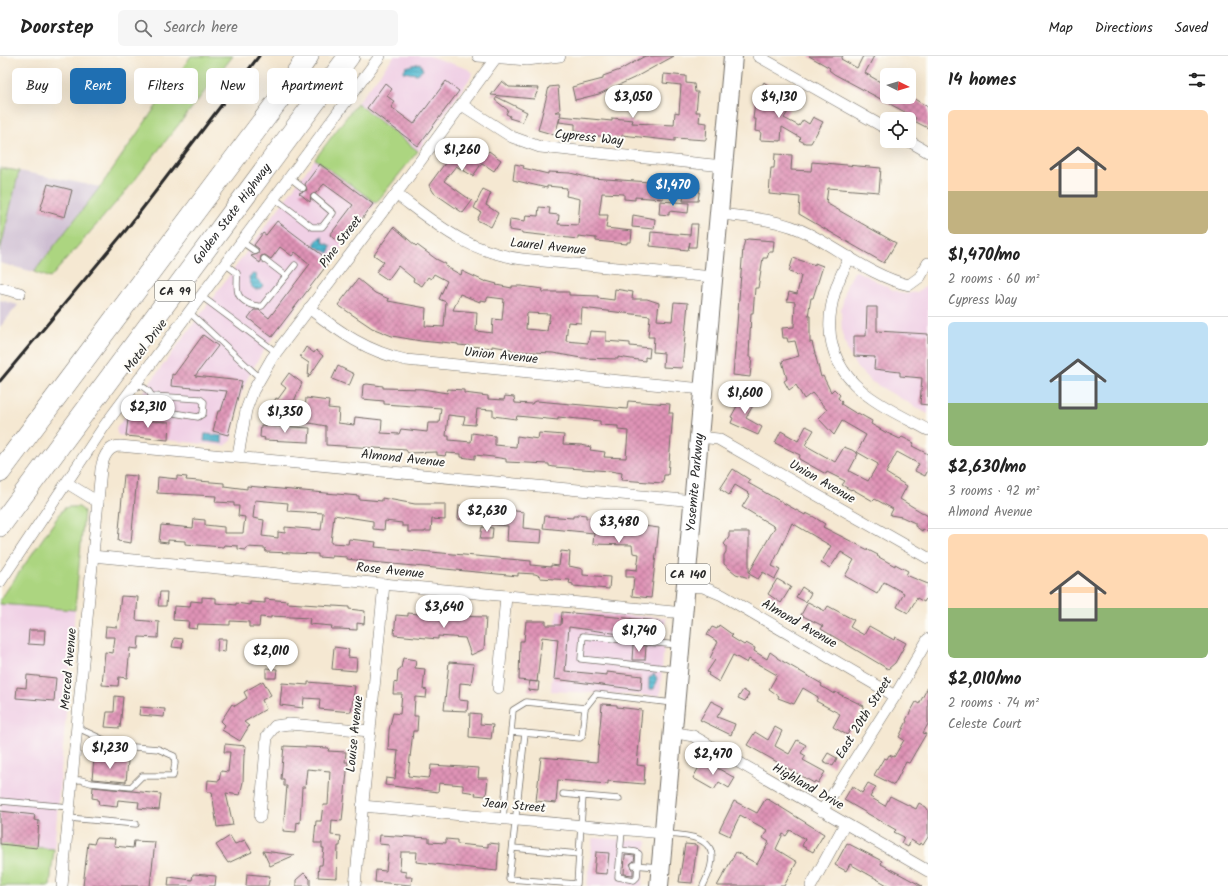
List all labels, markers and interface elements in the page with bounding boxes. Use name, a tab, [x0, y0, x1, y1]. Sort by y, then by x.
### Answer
search box	[118, 10, 398, 46]
text: Doorstep	[20, 13, 94, 43]
text: Search here	[164, 16, 238, 40]
icon: search	[132, 17, 154, 39]
text: Map	[1048, 17, 1073, 39]
text: Directions	[1095, 17, 1153, 39]
text: Saved	[1175, 17, 1208, 39]
text: 14 homes	[948, 67, 1016, 94]
chip: Buy	[12, 68, 62, 104]
chip: Rent	[70, 68, 126, 104]
chip: Filters	[134, 68, 198, 104]
chip: New	[206, 68, 259, 104]
chip: Apartment	[267, 68, 357, 104]
north arrow	[880, 68, 916, 104]
map controls	[880, 68, 916, 148]
icon: filters	[1186, 69, 1208, 91]
pin: $3,050	[600, 85, 666, 119]
pin: $4,130	[746, 85, 812, 119]
text: $3,050	[614, 87, 652, 108]
text: $4,130	[761, 87, 797, 108]
button: locate	[880, 112, 916, 148]
street label: Cypress Way	[554, 124, 625, 152]
icon: home	[1042, 136, 1114, 208]
pin: $1,260	[429, 138, 495, 172]
text: $1,260	[444, 140, 480, 161]
street label: Golden State Highway	[187, 158, 277, 269]
pin: $1,470	[640, 173, 706, 207]
text: $1,470	[656, 175, 690, 196]
street label: Pine Street	[314, 211, 368, 273]
street label: Laurel Avenue	[509, 233, 587, 261]
text: $1,470/mo	[948, 242, 1020, 269]
text: 2 rooms · 60 m²	[948, 269, 1040, 290]
road number: CA 99	[155, 281, 195, 301]
text: Cypress Way	[948, 290, 1017, 311]
street label: Motel Drive	[119, 315, 173, 377]
street label: Union Avenue	[463, 342, 539, 370]
icon: home	[1042, 348, 1114, 420]
pin: $1,600	[712, 381, 778, 415]
text: $1,600	[727, 383, 763, 404]
pin: $2,310	[115, 395, 181, 429]
text: $2,310	[130, 397, 166, 418]
pin: $1,350	[252, 400, 318, 434]
text: $1,350	[267, 402, 303, 423]
street label: Yosemite Parkway	[680, 432, 710, 533]
street label: Almond Avenue	[360, 444, 446, 474]
street label: Union Avenue	[785, 454, 859, 510]
text: $2,630/mo	[948, 454, 1026, 481]
text: 3 rooms · 92 m²	[948, 481, 1040, 502]
pin: $2,630	[454, 499, 520, 533]
text: $2,630	[467, 501, 507, 522]
text: Almond Avenue	[948, 502, 1032, 523]
pin: $3,480	[586, 510, 652, 544]
text: $3,480	[599, 512, 639, 533]
street label: Rose Avenue	[355, 557, 425, 585]
icon: home	[1042, 560, 1114, 632]
road number: CA 140	[666, 564, 710, 584]
street label: Almond Avenue	[757, 594, 841, 654]
pin: $3,640	[411, 595, 477, 629]
text: $3,640	[424, 597, 464, 618]
pin: $1,740	[606, 619, 672, 653]
text: $1,740	[622, 621, 656, 642]
street label: Merced Avenue	[55, 627, 83, 711]
pin: $2,010	[238, 639, 304, 673]
text: $2,010	[253, 641, 289, 662]
text: $2,010/mo	[948, 666, 1021, 693]
street label: East 20th Street	[830, 672, 898, 763]
text: 2 rooms · 74 m²	[948, 693, 1039, 714]
street label: Louise Avenue	[341, 694, 369, 773]
text: Celeste Court	[948, 714, 1022, 735]
pin: $1,230	[77, 736, 143, 770]
text: $1,230	[92, 738, 128, 759]
pin: $2,470	[680, 742, 746, 776]
text: $2,470	[694, 744, 732, 765]
street label: Highland Drive	[768, 758, 848, 816]
street label: Jean Street	[482, 793, 547, 819]

